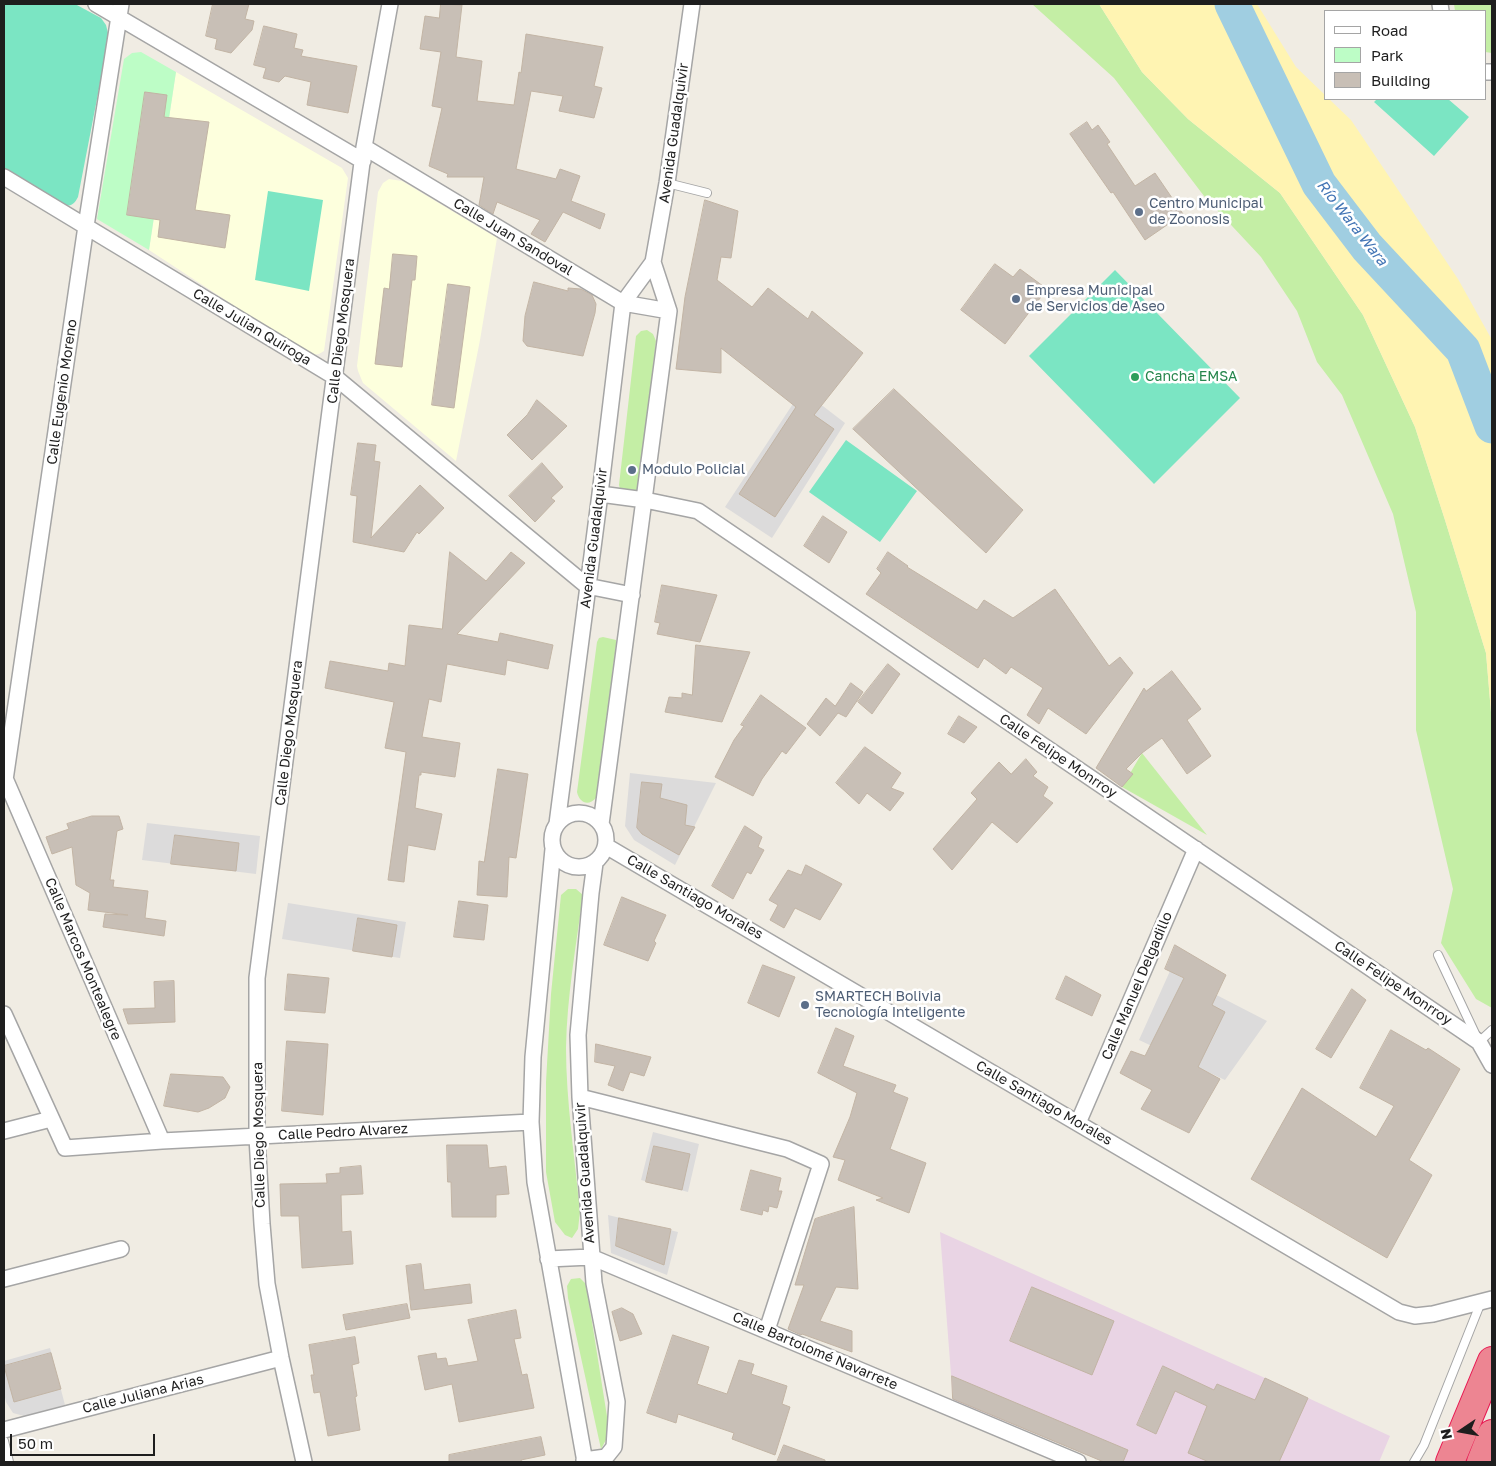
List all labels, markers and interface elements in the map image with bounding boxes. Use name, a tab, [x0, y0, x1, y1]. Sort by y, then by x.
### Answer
legend	[1324, 10, 1486, 100]
text: Road	[1371, 21, 1408, 39]
text: Park	[1371, 46, 1403, 64]
street label: Avenida Guadalquivir	[656, 62, 692, 204]
text: Building	[1371, 71, 1431, 89]
water label: Río Wara Wara	[1313, 177, 1391, 269]
street label: Calle Juan Sandoval	[450, 195, 576, 279]
place label: Centro Municipal de Zoonosis	[1149, 196, 1263, 228]
marker: Centro Municipal de Zoonosis	[1133, 206, 1145, 218]
street label: Calle Diego Mosquera	[324, 257, 358, 405]
place label: Empresa Municipal de Servicios de Aseo	[1026, 283, 1165, 316]
street label: Calle Julian Quiroga	[190, 285, 314, 369]
marker: Empresa Municipal de Servicios de Aseo	[1010, 293, 1022, 305]
street label: Calle Eugenio Moreno	[43, 318, 81, 466]
place label: Cancha EMSA	[1145, 369, 1237, 385]
marker: Cancha EMSA	[1129, 371, 1141, 383]
place label: Modulo Policial	[642, 462, 745, 478]
marker: Modulo Policial	[626, 464, 638, 476]
street label: Avenida Guadalquivir	[577, 467, 611, 609]
street label: Calle Diego Mosquera	[272, 659, 306, 807]
street label: Calle Felipe Monrroy	[996, 710, 1120, 802]
street label: Calle Santiago Morales	[624, 851, 766, 943]
street label: Calle Marcos Montealegre	[41, 875, 125, 1043]
street label: Calle Manuel Delgadillo	[1098, 909, 1176, 1063]
street label: Calle Felipe Monrroy	[1331, 937, 1455, 1029]
place label: SMARTECH Bolivia Tecnología Inteligente	[815, 989, 965, 1022]
marker: SMARTECH Bolivia Tecnología Inteligente	[799, 999, 811, 1011]
street label: Calle Santiago Morales	[973, 1057, 1115, 1149]
street label: Calle Diego Mosquera	[249, 1062, 269, 1208]
street label: Avenida Guadalquivir	[572, 1102, 598, 1244]
street label: Calle Pedro Alvarez	[278, 1120, 408, 1144]
street label: Calle Bartolomé Navarrete	[730, 1309, 900, 1393]
street label: Calle Juliana Arias	[81, 1371, 205, 1417]
north arrow	[1436, 1406, 1486, 1456]
scale bar	[12, 1424, 158, 1456]
text: N	[1436, 1427, 1455, 1441]
text: 50 m	[18, 1434, 53, 1452]

